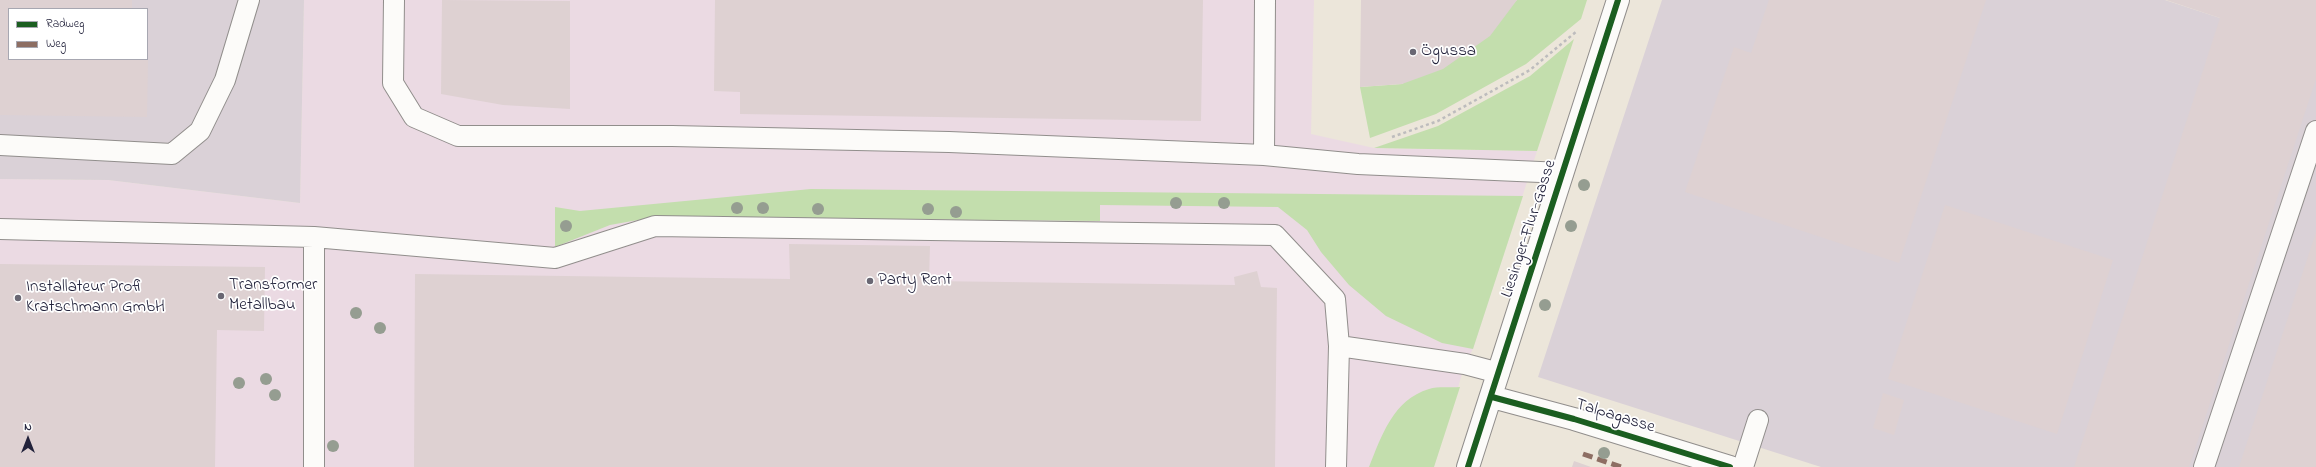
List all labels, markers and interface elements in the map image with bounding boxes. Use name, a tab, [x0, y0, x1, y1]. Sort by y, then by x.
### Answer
legend	[8, 8, 148, 60]
text: Radweg	[46, 15, 85, 33]
text: Weg	[46, 35, 66, 53]
place label: Ögussa	[1421, 42, 1476, 62]
marker: Ögussa	[1408, 47, 1418, 57]
street label: Liesinger-Flur-Gasse	[1498, 157, 1562, 301]
place label: Party Rent	[878, 271, 952, 291]
place label: Transformer Metallbau	[229, 276, 317, 316]
marker: Party Rent	[865, 276, 875, 286]
place label: Installateur Profi Kratschmann GmbH	[26, 278, 165, 318]
marker: Transformer Metallbau	[216, 291, 226, 301]
marker: Installateur Profi Kratschmann GmbH	[13, 293, 23, 303]
street label: Talpagasse	[1573, 395, 1657, 439]
north arrow	[8, 419, 48, 459]
text: N	[24, 419, 32, 435]

